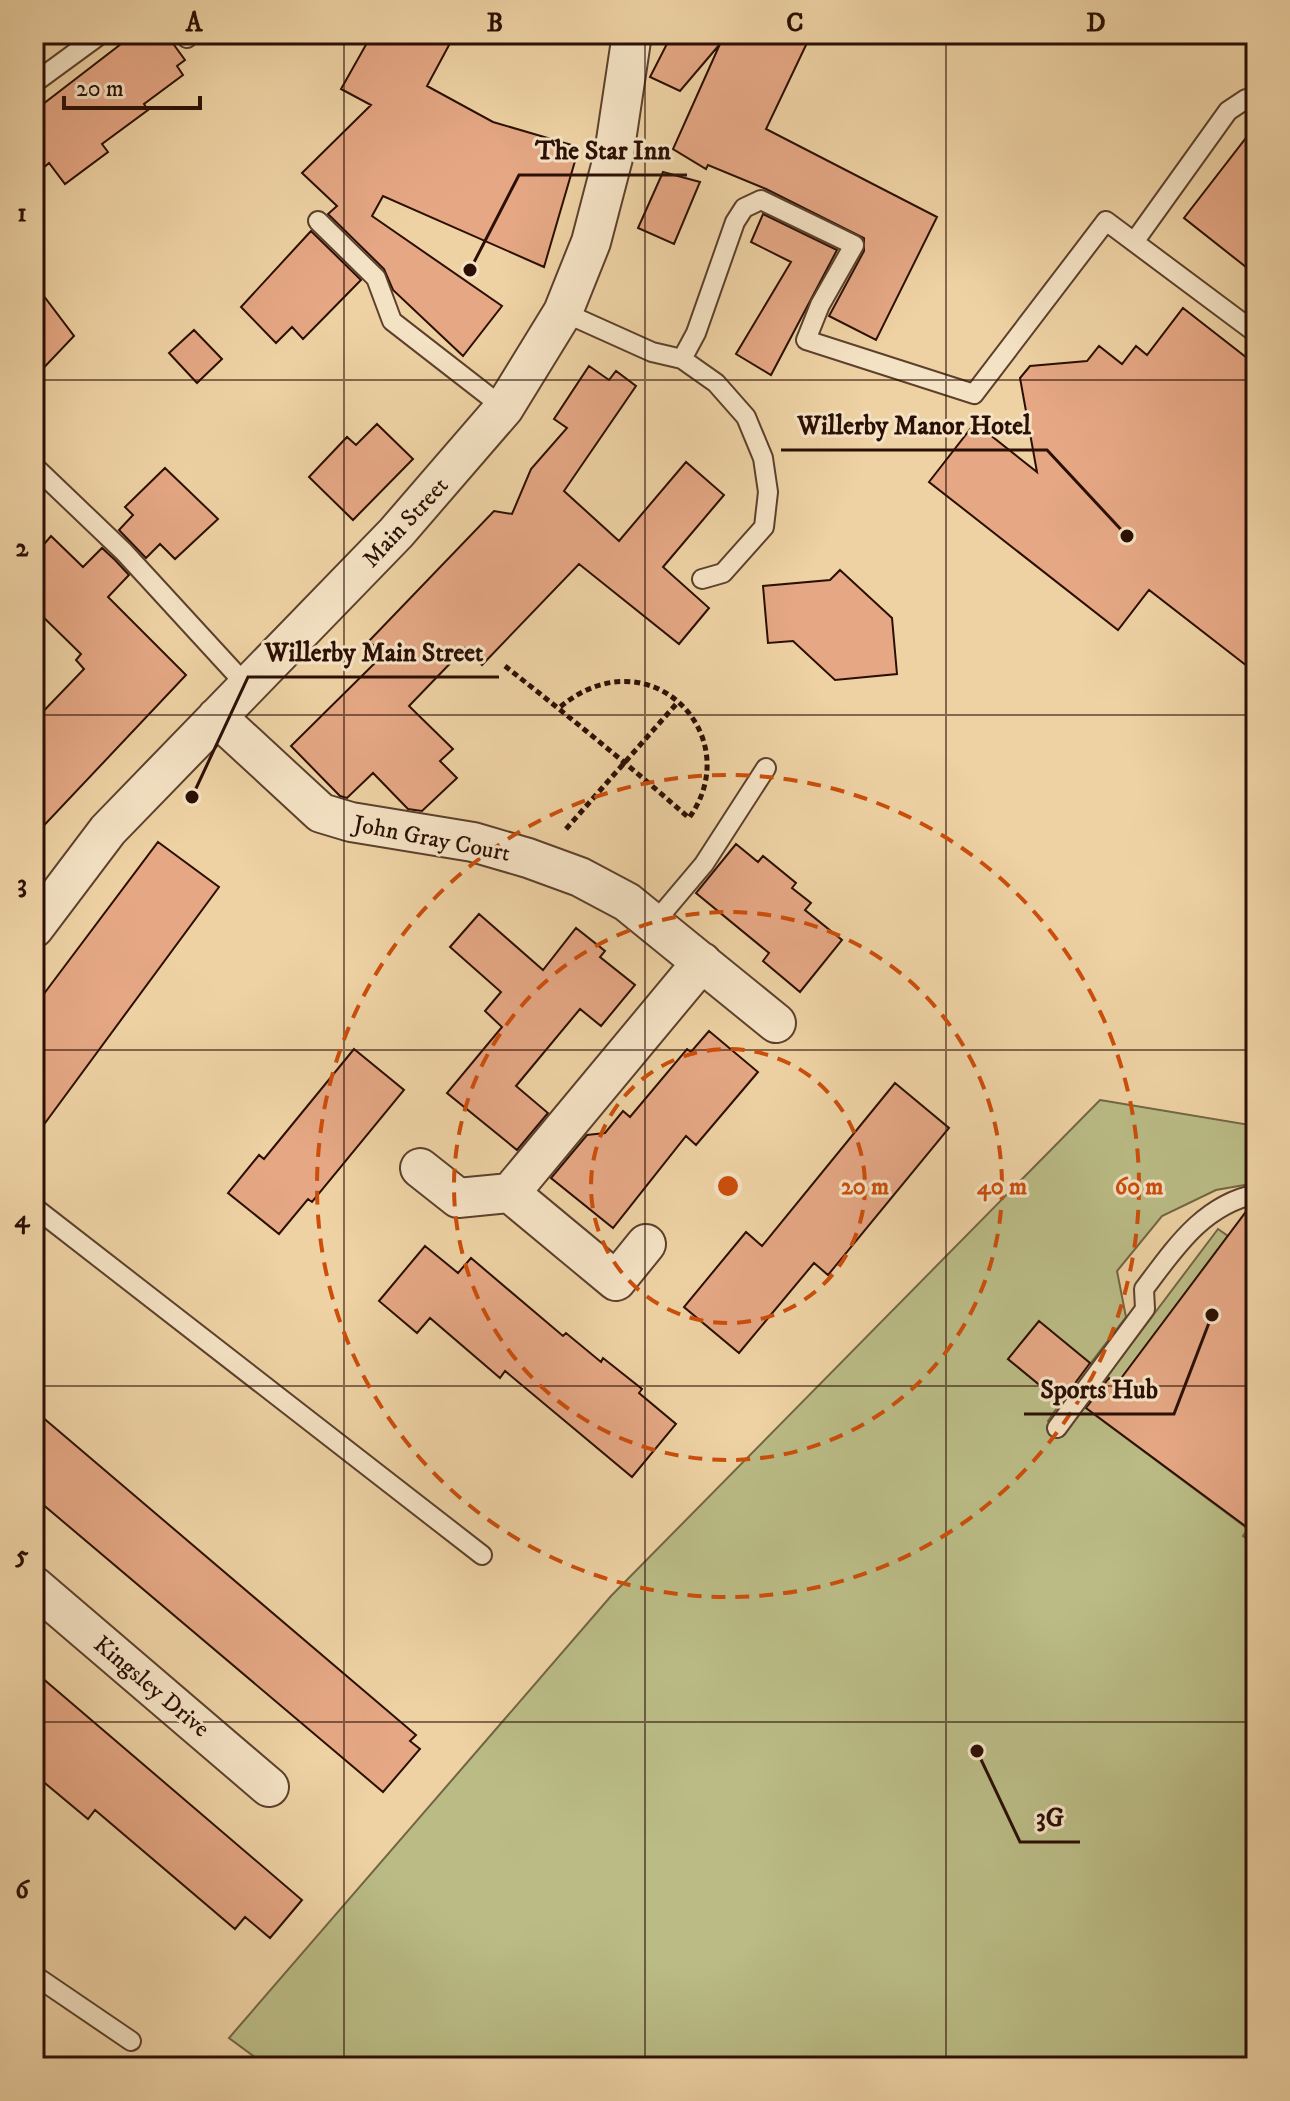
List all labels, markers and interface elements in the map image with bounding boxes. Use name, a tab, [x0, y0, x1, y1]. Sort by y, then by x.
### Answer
text: A	[185, 7, 204, 40]
text: B	[487, 7, 503, 40]
text: C	[786, 7, 804, 40]
text: D	[1086, 7, 1106, 40]
scale bar	[64, 60, 200, 110]
text: 20 m	[76, 74, 124, 104]
callout: The Star Inn	[519, 125, 687, 175]
text: The Star Inn	[534, 135, 671, 168]
text: 1	[17, 197, 27, 230]
callout: Willerby Manor Hotel	[781, 400, 1047, 450]
text: Willerby Manor Hotel	[796, 410, 1032, 443]
street label: Main Street	[356, 471, 455, 574]
text: 2	[16, 532, 30, 565]
callout: Willerby Main Street	[248, 627, 499, 677]
text: Willerby Main Street	[264, 637, 484, 670]
street label: John Gray Court	[349, 809, 513, 869]
text: 3	[17, 868, 27, 901]
centre of rings	[714, 1172, 742, 1200]
text: 20 m	[841, 1172, 889, 1202]
text: 40 m	[977, 1172, 1027, 1202]
text: 60 m	[1115, 1172, 1163, 1202]
text: 4	[15, 1203, 31, 1236]
callout: Sports Hub	[1024, 1364, 1174, 1414]
text: Sports Hub	[1040, 1374, 1158, 1407]
text: 5	[15, 1539, 29, 1572]
street label: Kingsley Drive	[87, 1630, 216, 1744]
callout: 3G	[1020, 1792, 1080, 1842]
text: 3G	[1036, 1802, 1064, 1835]
text: 6	[15, 1874, 30, 1907]

